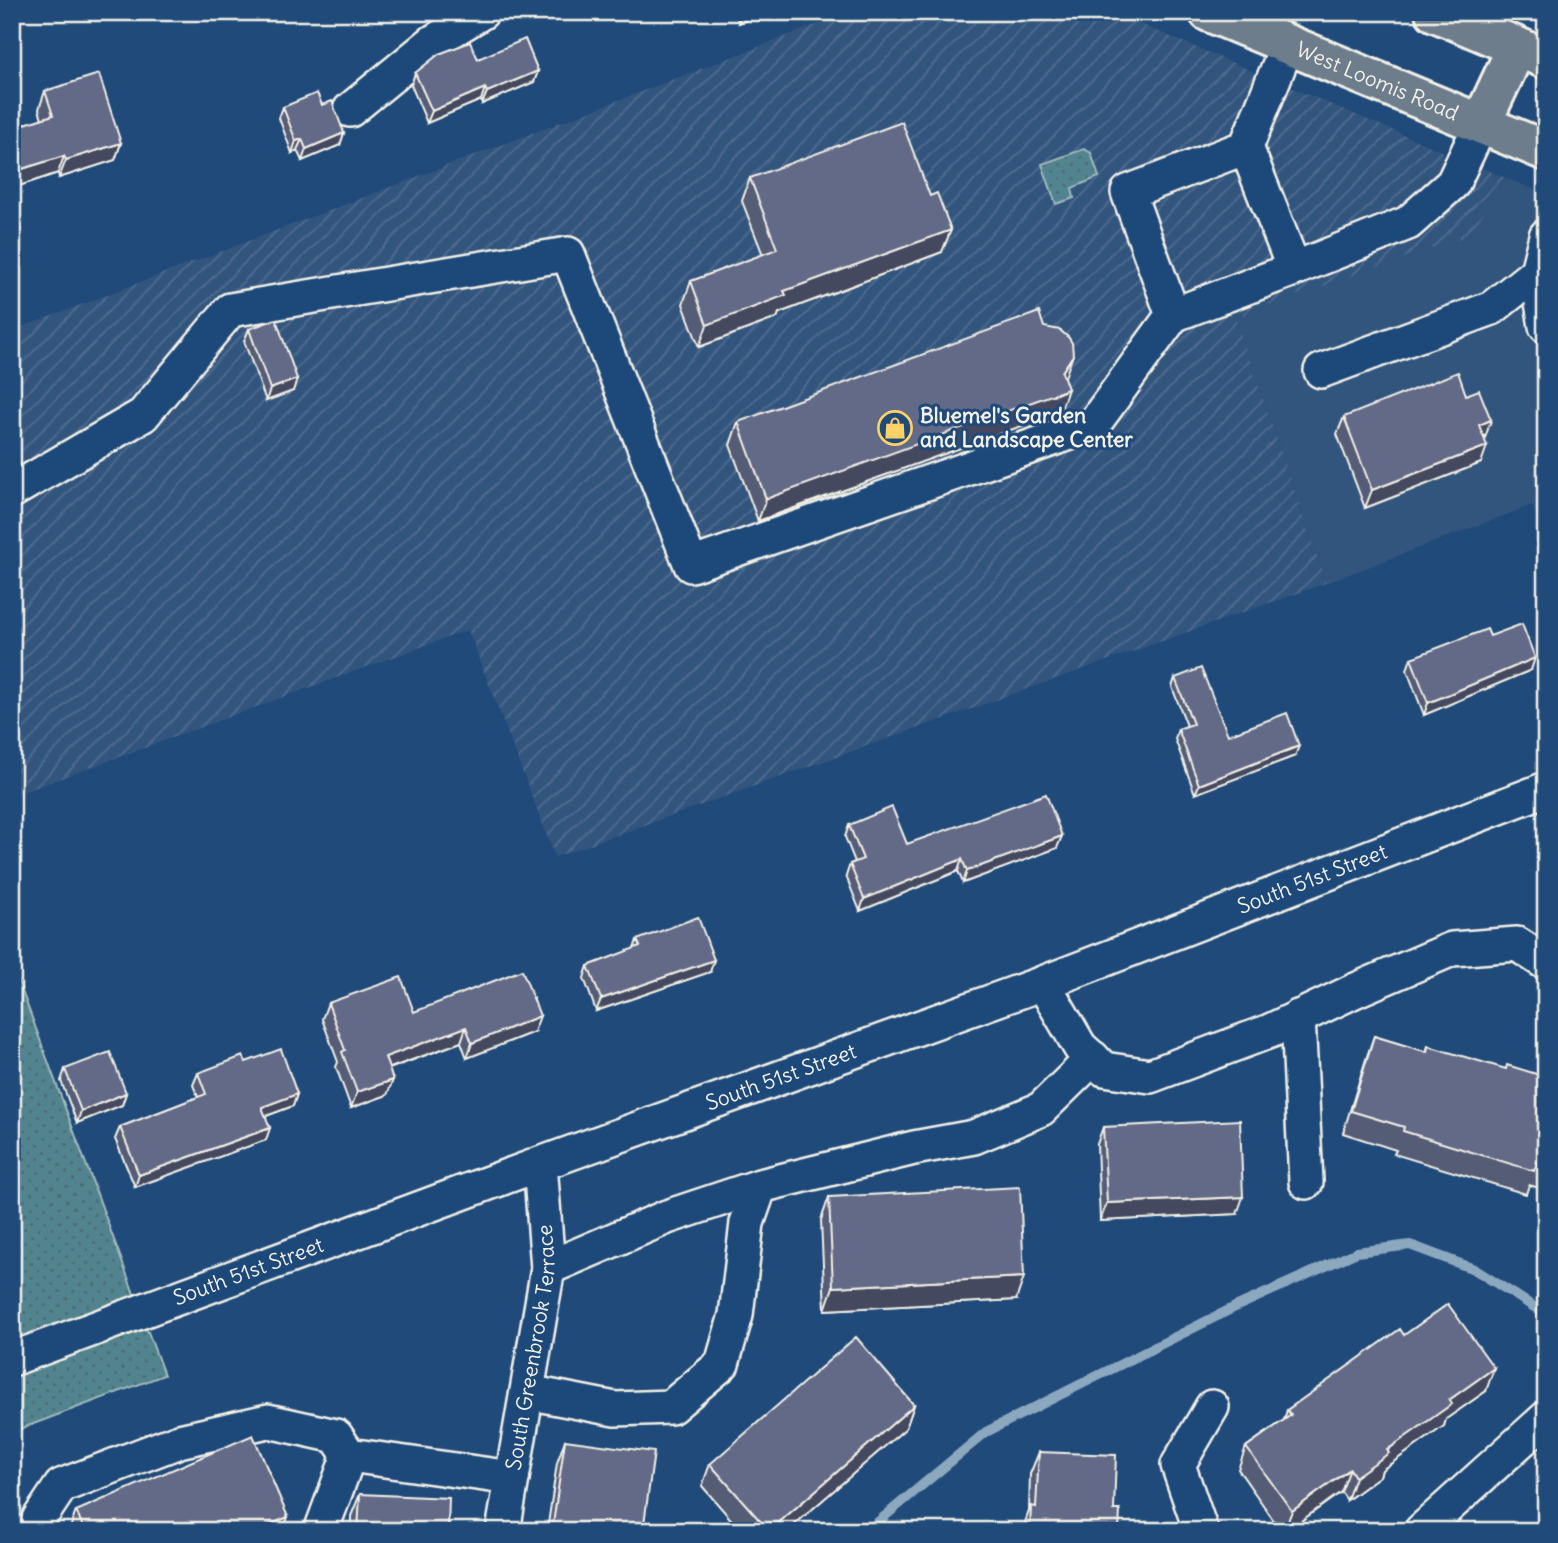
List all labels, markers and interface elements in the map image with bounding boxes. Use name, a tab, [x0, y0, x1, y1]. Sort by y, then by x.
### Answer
street label: West Loomis Road	[1292, 35, 1463, 126]
place label: Bluemel's Garden and Landscape Center	[920, 402, 1133, 453]
shop icon: Bluemel's Garden and Landscape Center	[876, 409, 914, 447]
street label: South 51st Street	[1233, 838, 1391, 920]
street label: South 51st Street	[702, 1037, 860, 1116]
street label: South Greenbrook Terrace	[500, 1224, 561, 1472]
street label: South 51st Street	[169, 1231, 327, 1311]

